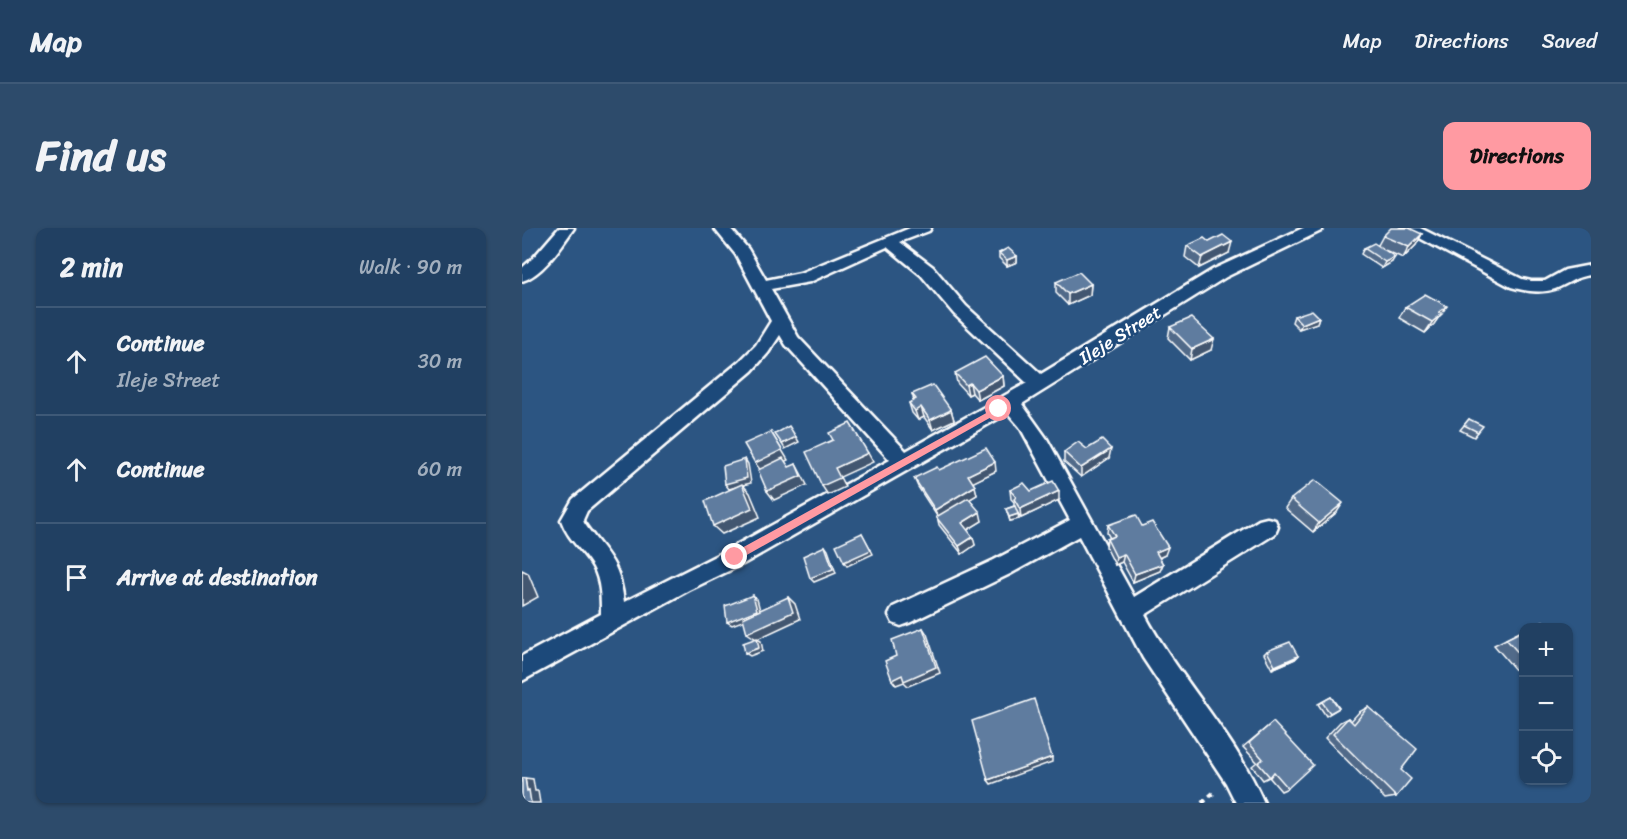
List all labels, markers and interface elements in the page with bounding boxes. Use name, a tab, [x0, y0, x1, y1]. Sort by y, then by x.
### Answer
text: Map	[30, 17, 82, 66]
text: Map	[1343, 22, 1381, 60]
text: Directions	[1414, 22, 1509, 60]
text: Saved	[1542, 22, 1597, 60]
text: Find us	[36, 119, 166, 193]
button: Directions	[1443, 122, 1591, 190]
text: 2 min	[60, 244, 123, 290]
text: Walk · 90 m	[359, 250, 462, 285]
street label: Ileje Street	[1071, 297, 1168, 374]
text: Continue	[117, 324, 205, 363]
text: 30 m	[418, 344, 462, 379]
icon: ahead	[60, 345, 93, 378]
text: Ileje Street	[117, 363, 220, 398]
route start	[985, 395, 1011, 421]
text: Continue	[117, 450, 205, 489]
text: 60 m	[417, 452, 462, 487]
icon: ahead	[60, 453, 93, 486]
route end	[721, 543, 747, 569]
text: Arrive at destination	[117, 558, 318, 597]
icon: arrive	[60, 561, 93, 594]
map controls	[1519, 623, 1573, 785]
button: +	[1519, 623, 1573, 677]
button: −	[1519, 677, 1573, 731]
button: locate	[1519, 731, 1573, 785]

